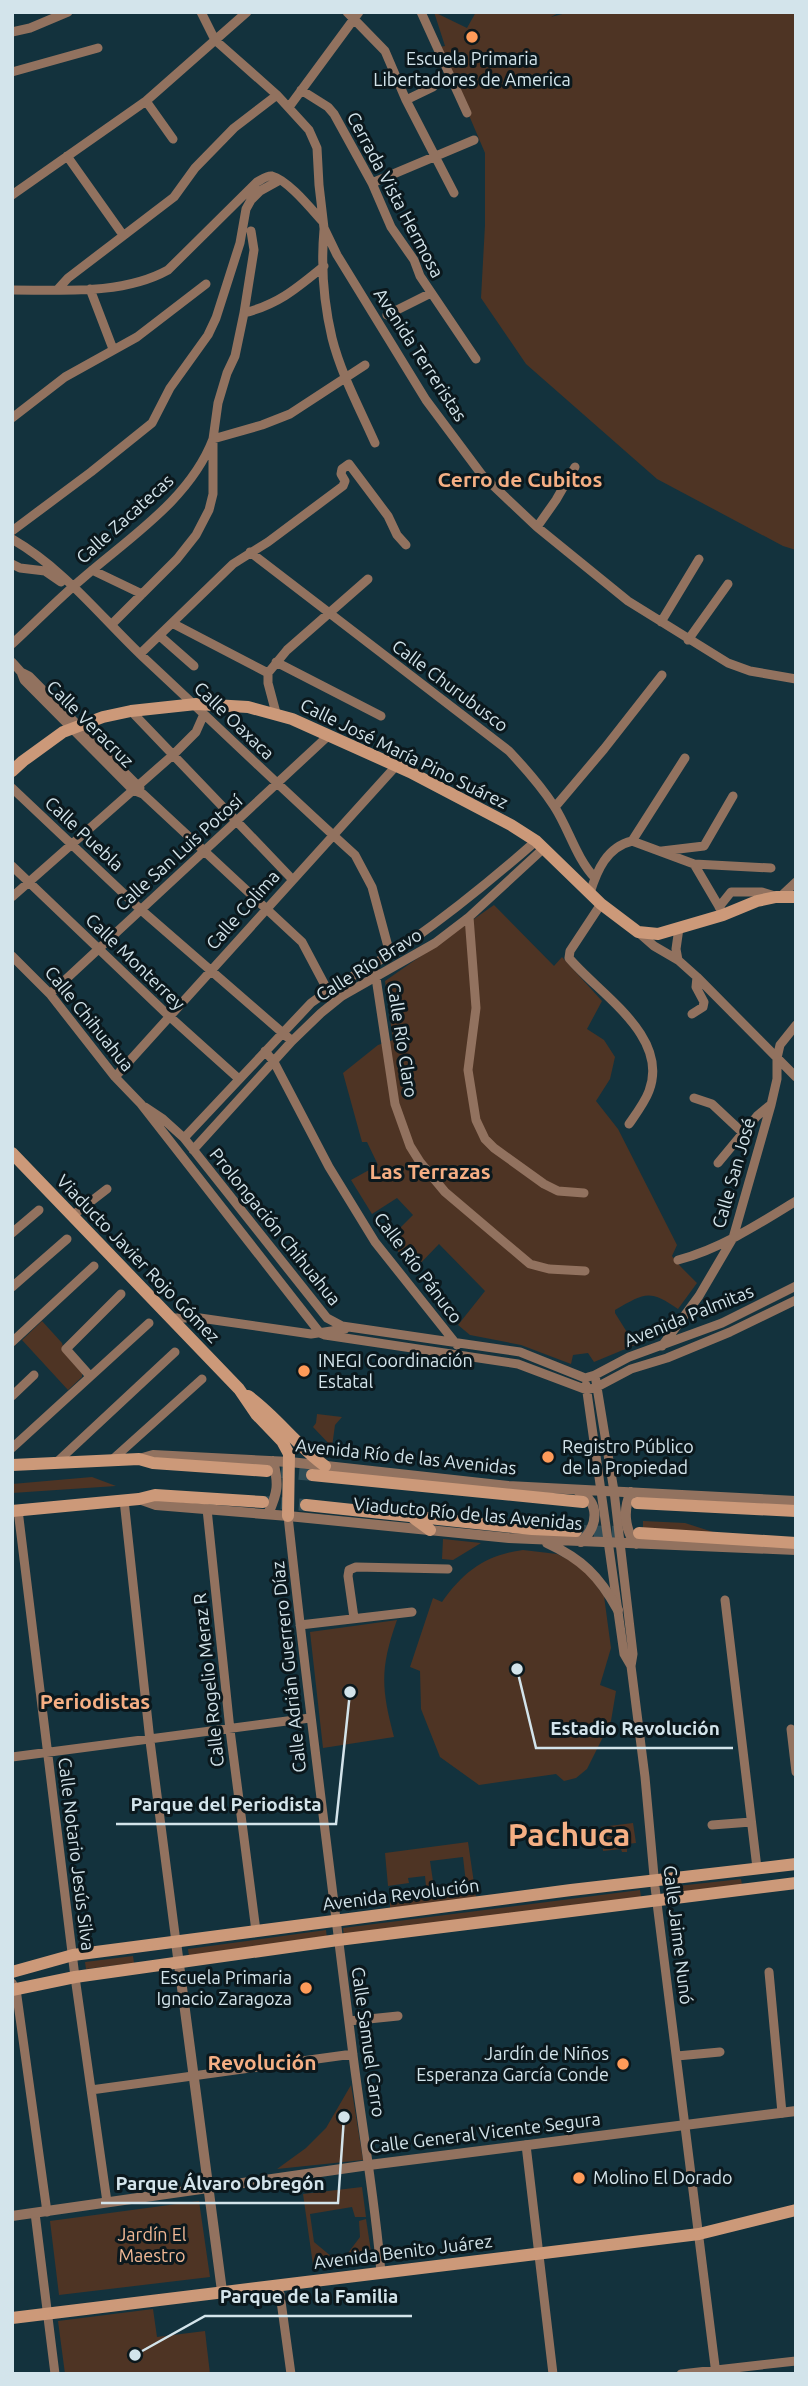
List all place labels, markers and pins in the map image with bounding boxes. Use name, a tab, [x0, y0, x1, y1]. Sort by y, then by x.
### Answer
marker: Escuela Primaria Libertadores de America	[464, 29, 480, 45]
place label: Escuela Primaria Libertadores de America	[373, 48, 571, 89]
place label: INEGI Coordinación Estatal	[318, 1350, 473, 1391]
marker: INEGI Coordinación Estatal	[296, 1363, 312, 1379]
place label: Registro Público de la Propiedad	[562, 1436, 694, 1477]
marker: Registro Público de la Propiedad	[540, 1449, 556, 1465]
callout: Estadio Revolución	[536, 1708, 733, 1748]
callout: Parque del Periodista	[116, 1784, 336, 1824]
place label: Escuela Primaria Ignacio Zaragoza	[156, 1967, 292, 2008]
marker: Escuela Primaria Ignacio Zaragoza	[298, 1980, 314, 1996]
place label: Jardín de Niños Esperanza García Conde	[416, 2043, 609, 2084]
marker: Jardín de Niños Esperanza García Conde	[615, 2056, 631, 2072]
callout: Parque Álvaro Obregón	[101, 2163, 338, 2203]
place label: Molino El Dorado	[593, 2167, 732, 2187]
marker: Molino El Dorado	[571, 2170, 587, 2186]
callout: Parque de la Familia	[205, 2276, 412, 2316]

